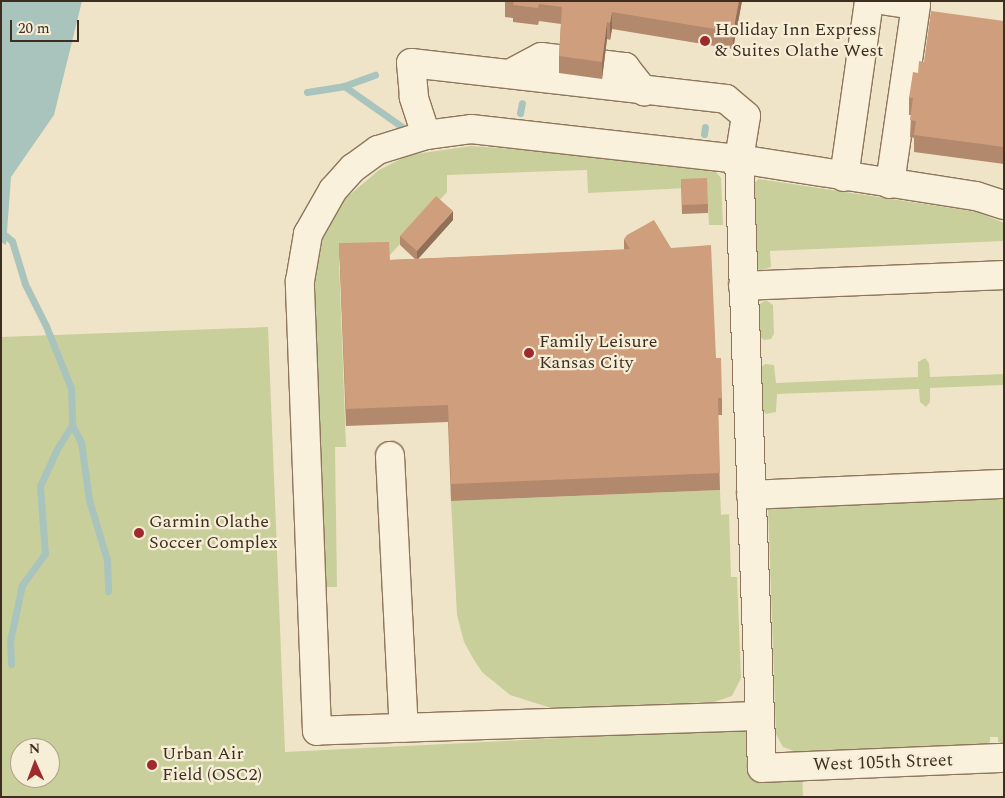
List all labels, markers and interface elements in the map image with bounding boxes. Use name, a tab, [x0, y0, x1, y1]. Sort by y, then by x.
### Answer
scale bar	[12, 10, 81, 42]
text: 20 m	[18, 17, 50, 40]
place label: Holiday Inn Express & Suites Olathe West	[715, 20, 883, 62]
marker: Holiday Inn Express & Suites Olathe West	[699, 35, 711, 47]
place label: Family Leisure Kansas City	[539, 332, 657, 374]
marker: Family Leisure Kansas City	[523, 347, 535, 359]
place label: Garmin Olathe Soccer Complex	[149, 512, 278, 554]
marker: Garmin Olathe Soccer Complex	[133, 527, 145, 539]
north arrow	[10, 738, 60, 788]
text: N	[28, 738, 41, 759]
place label: Urban Air Field (OSC2)	[162, 744, 262, 786]
street label: West 105th Street	[813, 750, 953, 776]
marker: Urban Air Field (OSC2)	[146, 759, 158, 771]

